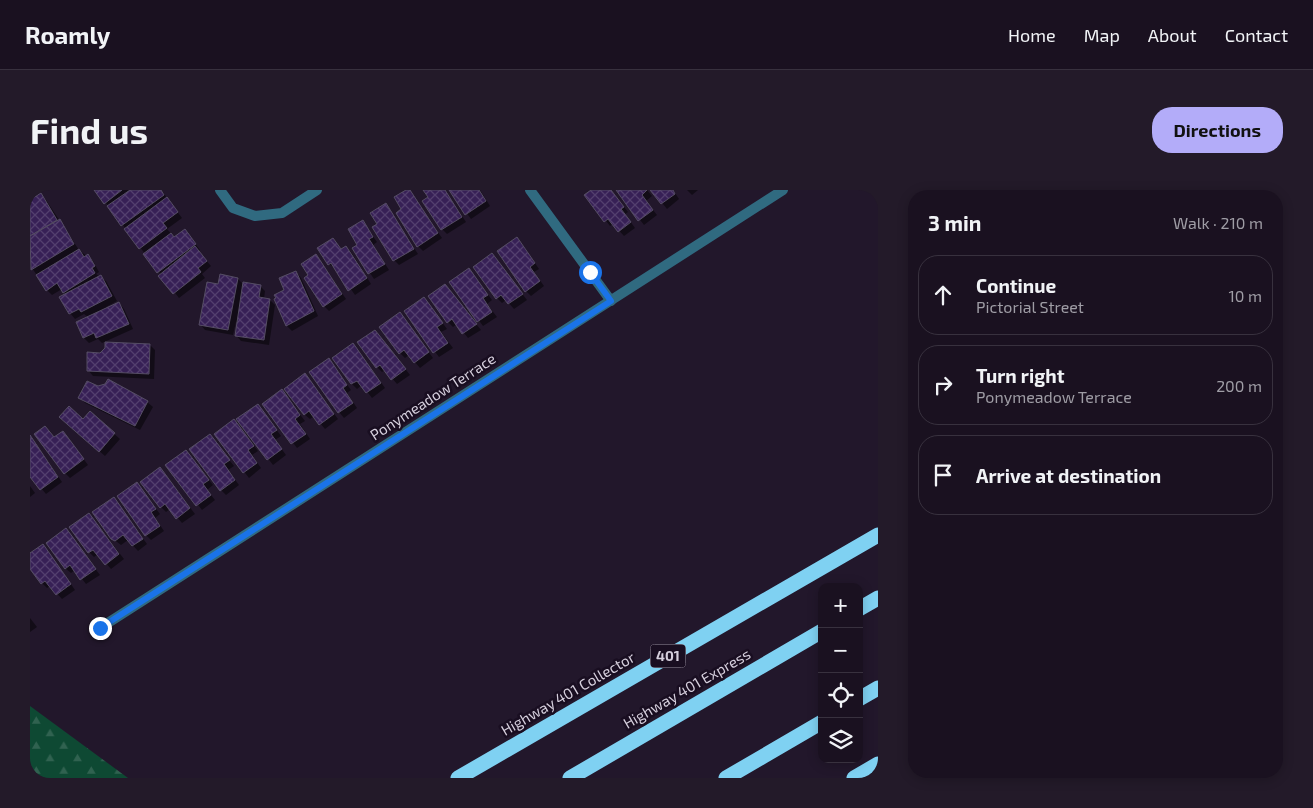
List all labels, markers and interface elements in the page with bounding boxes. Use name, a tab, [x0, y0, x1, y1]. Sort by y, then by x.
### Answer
text: Roamly	[25, 20, 110, 49]
text: Home	[1008, 24, 1056, 46]
text: Map	[1084, 24, 1120, 46]
text: About	[1148, 24, 1197, 46]
text: Contact	[1225, 24, 1288, 46]
button: Directions	[1152, 107, 1283, 153]
text: Find us	[30, 109, 148, 151]
text: 3 min	[928, 210, 981, 235]
text: Walk · 210 m	[1173, 213, 1263, 232]
route start	[579, 261, 602, 284]
text: Continue	[976, 274, 1056, 297]
icon: ahead	[929, 281, 957, 309]
text: 10 m	[1228, 286, 1262, 305]
text: Pictorial Street	[976, 297, 1084, 316]
street label: Ponymeadow Terrace	[366, 349, 499, 444]
text: Turn right	[976, 364, 1064, 387]
icon: right	[929, 371, 957, 399]
text: 200 m	[1216, 376, 1262, 395]
text: Ponymeadow Terrace	[976, 387, 1132, 406]
icon: arrive	[929, 461, 957, 489]
text: Arrive at destination	[976, 464, 1161, 487]
map controls	[818, 583, 863, 763]
button: +	[818, 583, 863, 628]
route end	[89, 617, 112, 640]
button: −	[818, 628, 863, 673]
street label: Highway 401 Express	[620, 644, 753, 732]
road number: 401	[650, 644, 686, 668]
street label: Highway 401 Collector	[497, 647, 638, 739]
button: locate	[818, 673, 863, 718]
button: layers	[818, 718, 863, 763]

